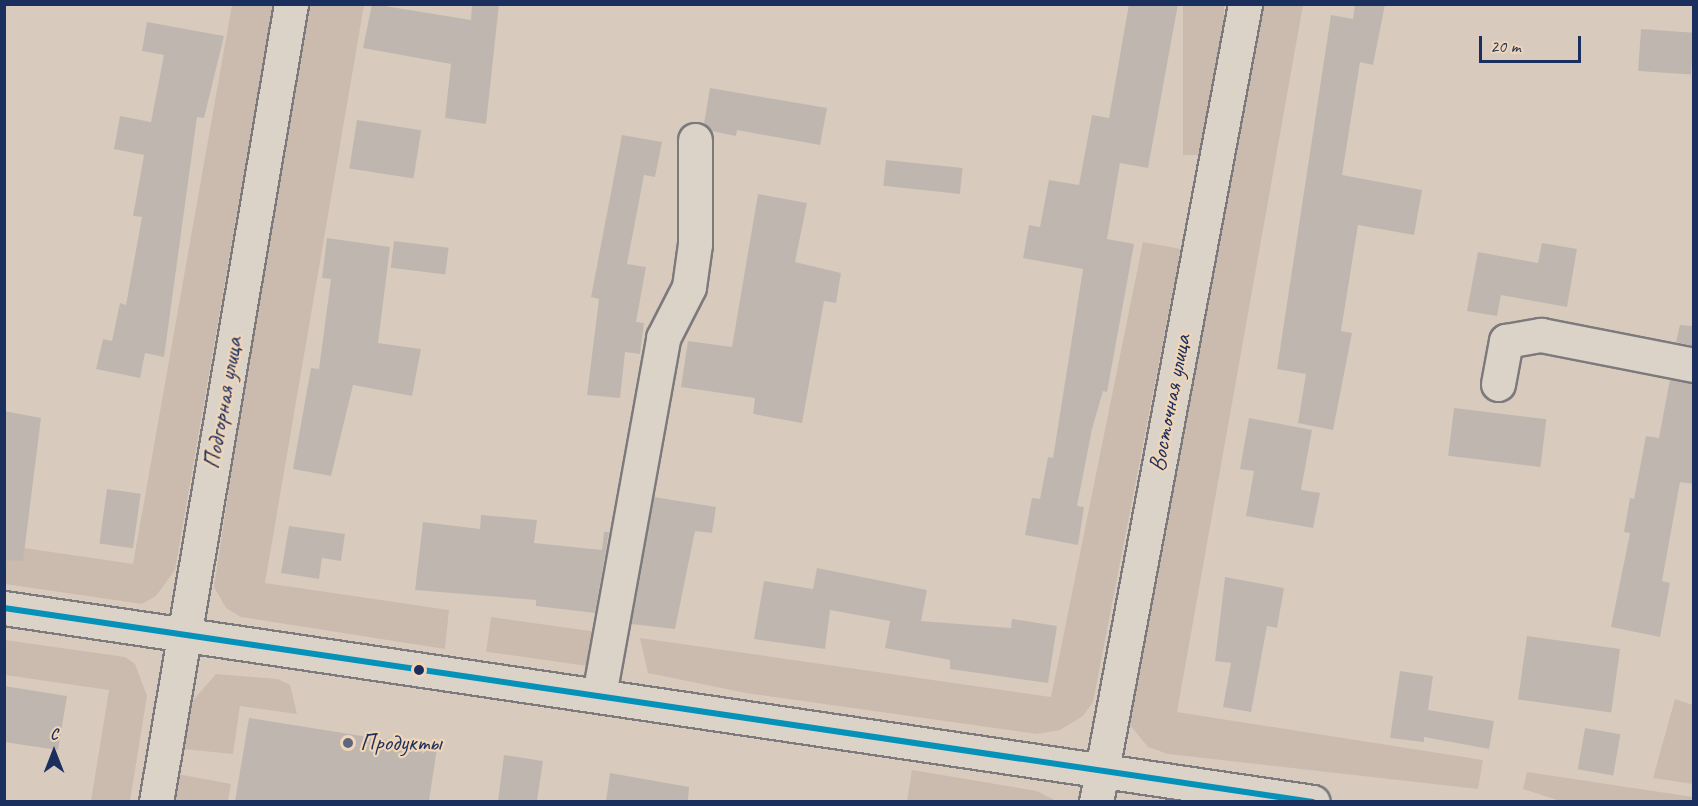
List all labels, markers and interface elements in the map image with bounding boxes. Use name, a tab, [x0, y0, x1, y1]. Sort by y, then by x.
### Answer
scale bar	[1482, 24, 1584, 62]
text: 20 m	[1490, 35, 1521, 57]
street label: Восточная улица	[1142, 331, 1198, 475]
street label: Подгорная улица	[197, 334, 249, 472]
unlabelled marker	[413, 664, 425, 676]
north arrow	[24, 722, 84, 782]
text: С	[50, 724, 58, 744]
place label: Продукты	[360, 729, 442, 757]
marker: Продукты	[341, 736, 355, 750]

